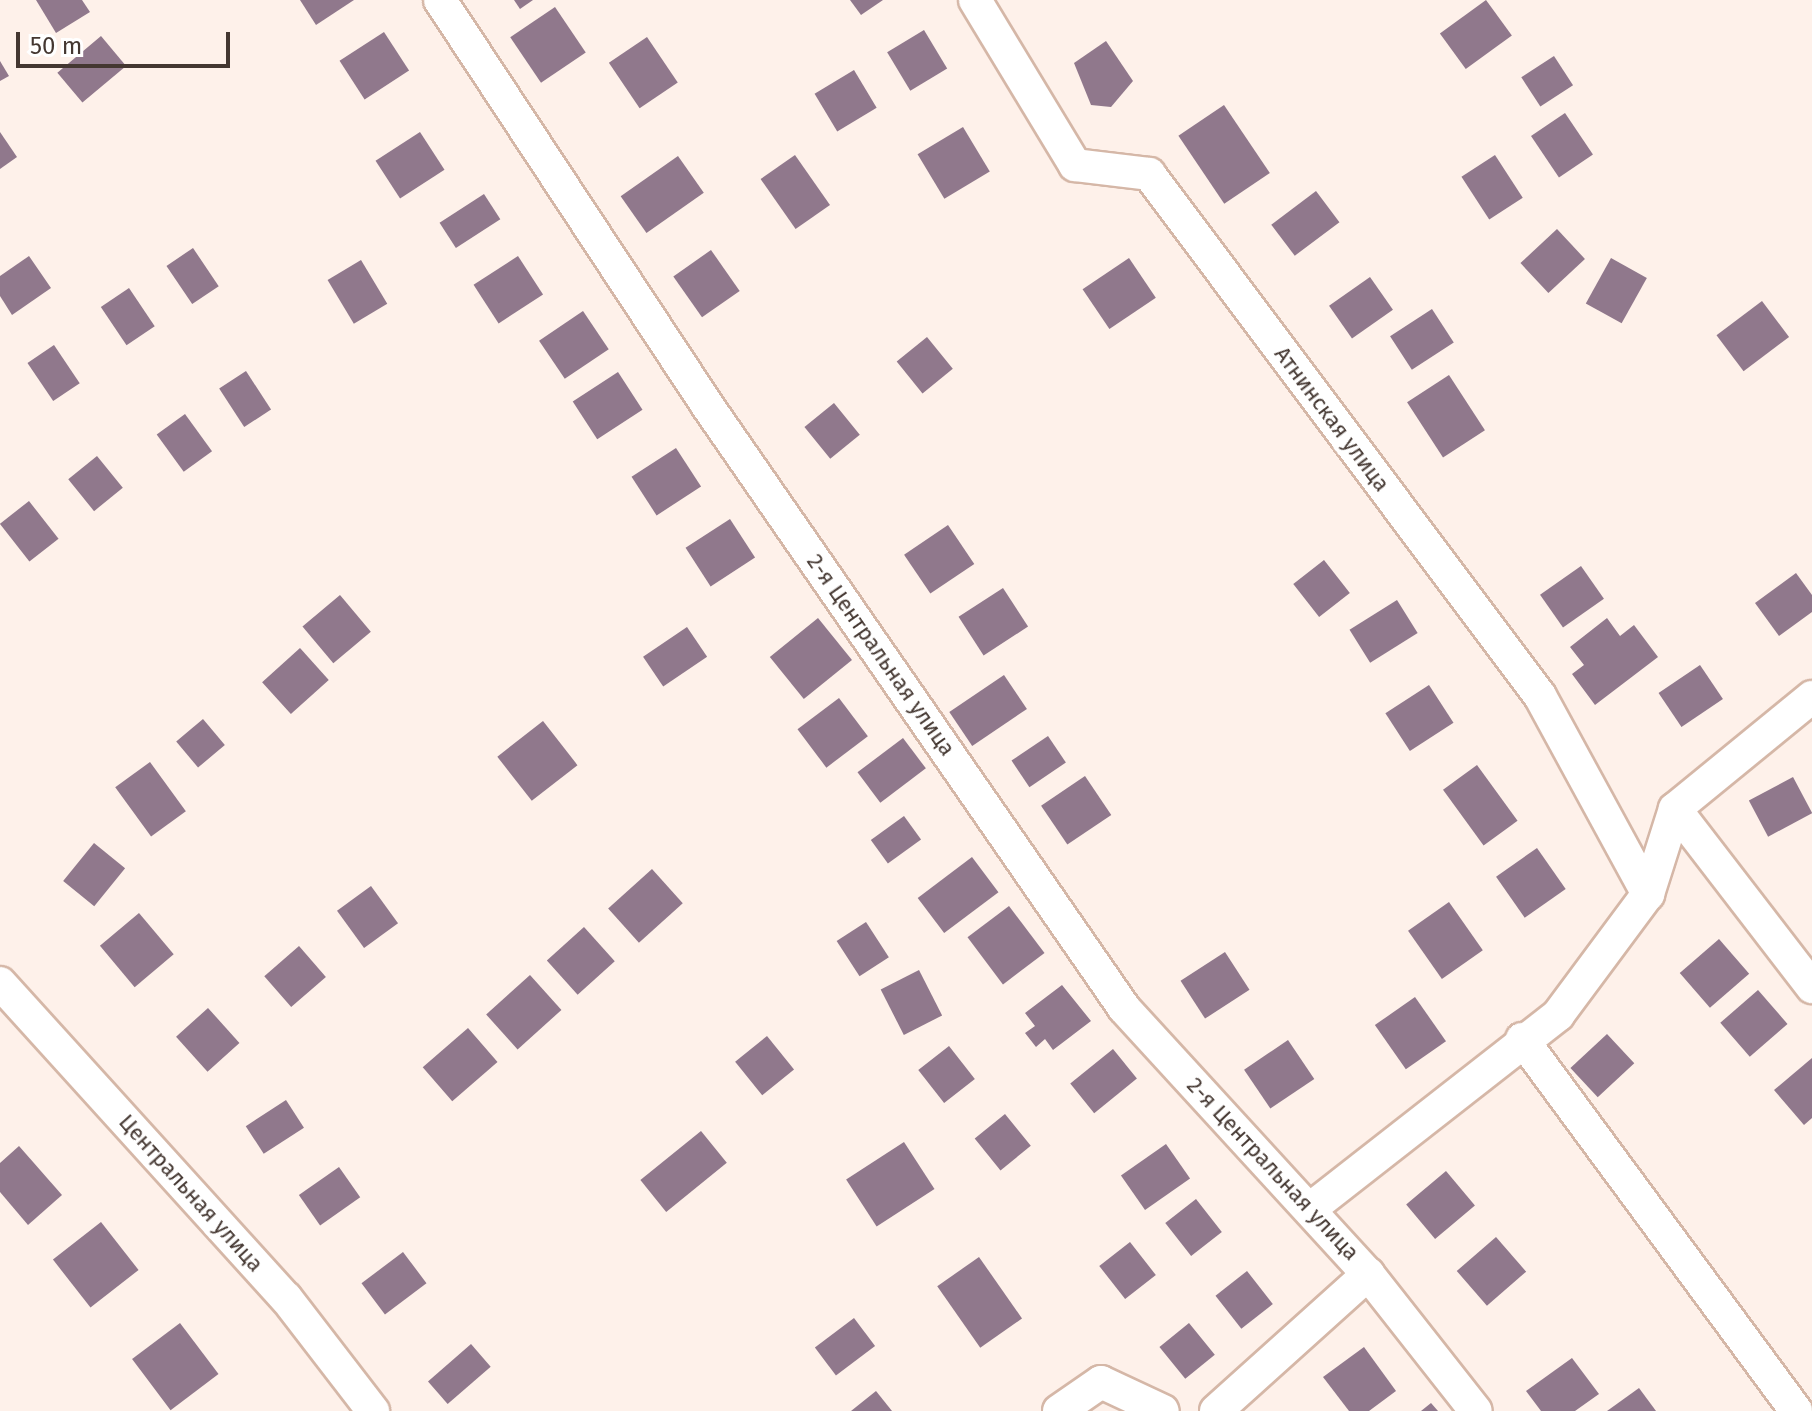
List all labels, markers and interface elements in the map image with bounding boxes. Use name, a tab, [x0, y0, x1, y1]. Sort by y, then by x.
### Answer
scale bar	[20, 16, 234, 66]
text: 50 m	[30, 32, 82, 60]
street label: Атнинская улица	[1269, 341, 1395, 497]
street label: 2-я Центральная улица	[801, 549, 961, 761]
street label: 2-я Центральная улица	[1181, 1072, 1365, 1266]
street label: Центральная улица	[113, 1109, 269, 1277]

